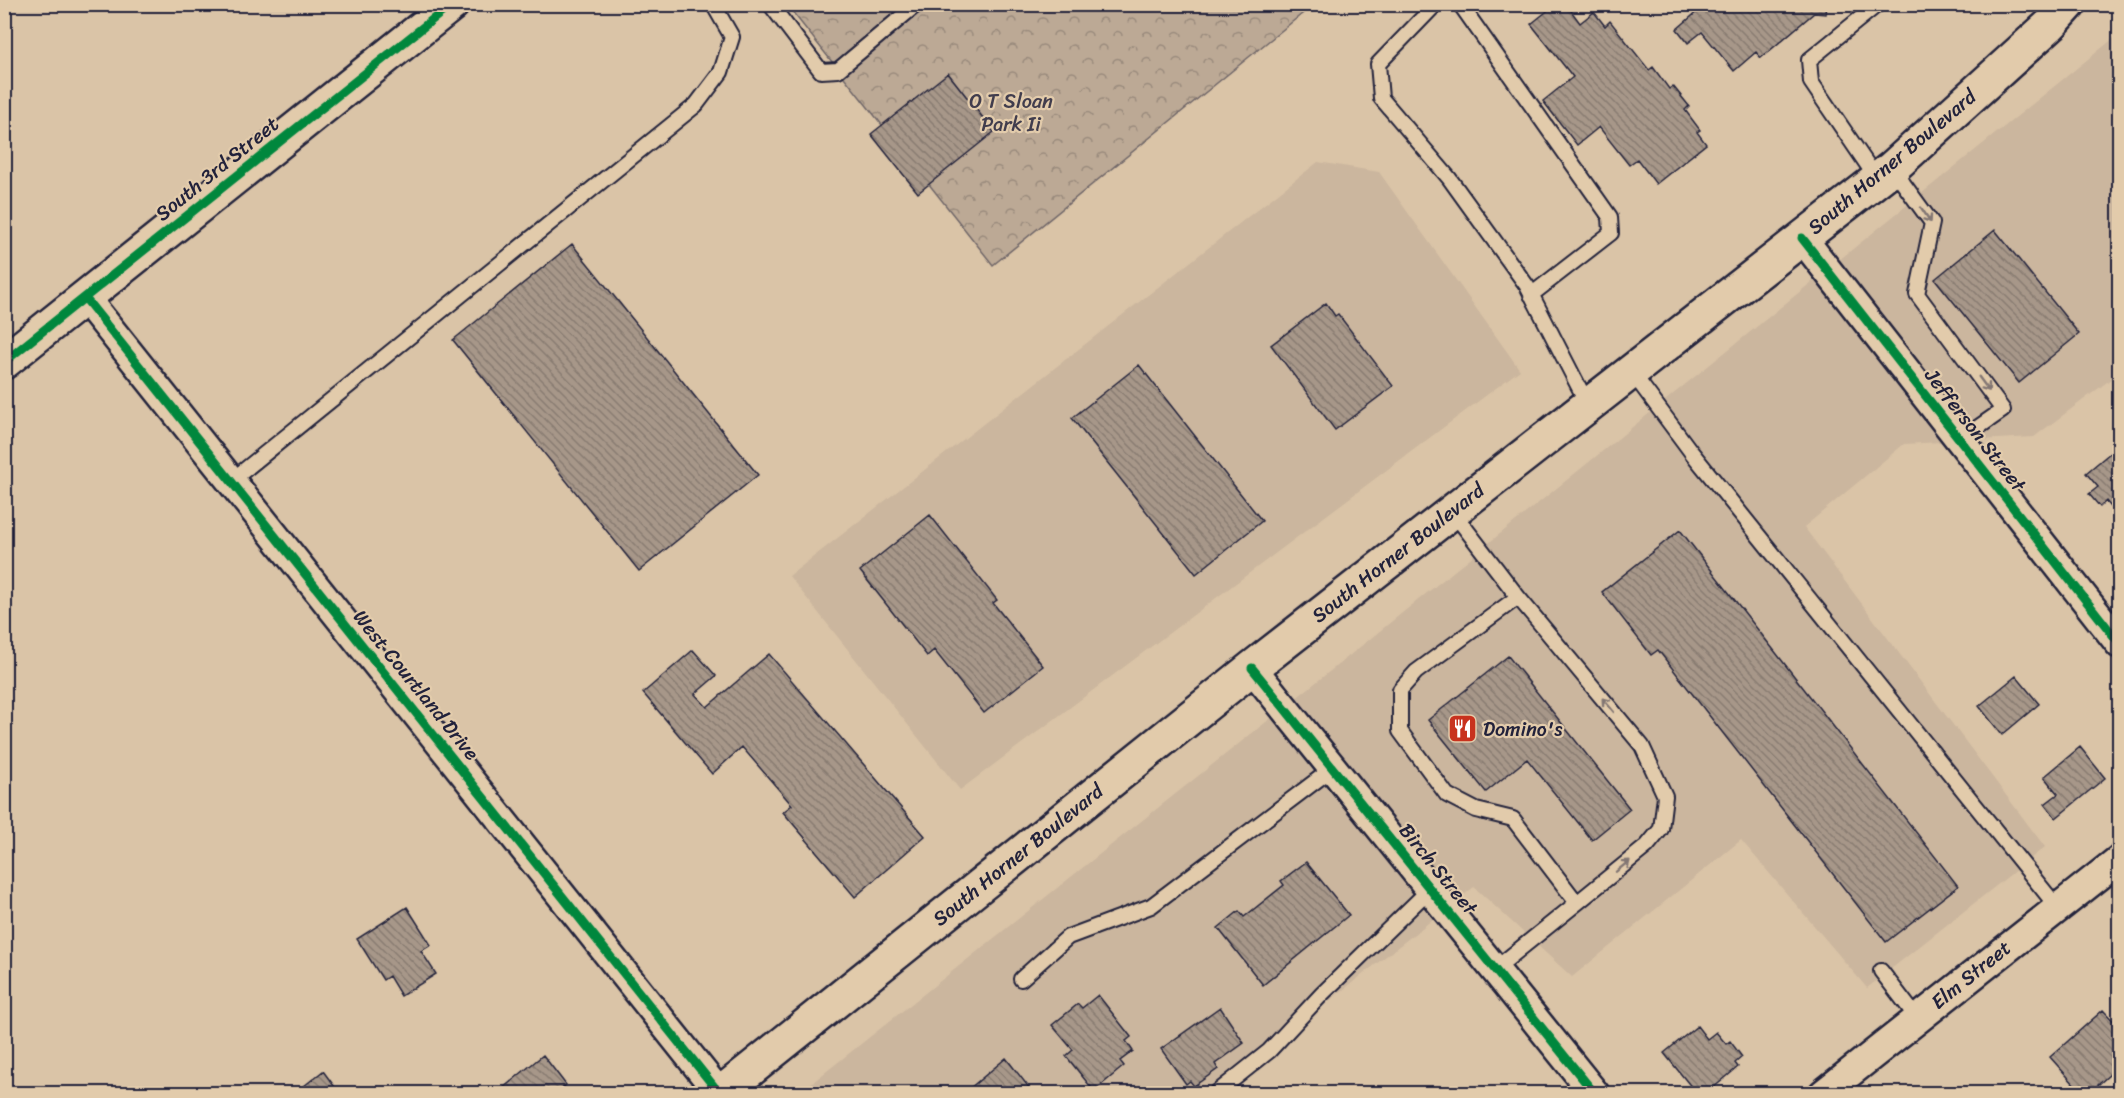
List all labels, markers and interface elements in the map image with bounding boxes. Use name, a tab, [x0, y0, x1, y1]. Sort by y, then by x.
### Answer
street label: South Horner Boulevard	[1799, 79, 1986, 244]
park label: O T Sloan Park Ii	[969, 84, 1053, 142]
street label: South 3rd Street	[147, 108, 287, 230]
one-way arrow	[1920, 206, 1932, 223]
street label: Jefferson Street	[1915, 360, 2035, 500]
one-way arrow	[1978, 376, 1990, 392]
street label: South Horner Boulevard	[1304, 473, 1494, 632]
street label: West Courtland Drive	[344, 602, 488, 769]
one-way arrow	[1601, 698, 1615, 713]
place label: Domino's	[1483, 712, 1563, 747]
restaurant icon: Domino's	[1446, 713, 1478, 745]
street label: South Horner Boulevard	[925, 774, 1113, 935]
street label: Birch Street	[1390, 815, 1487, 924]
one-way arrow	[1614, 860, 1630, 873]
street label: Elm Street	[1923, 931, 2019, 1019]

